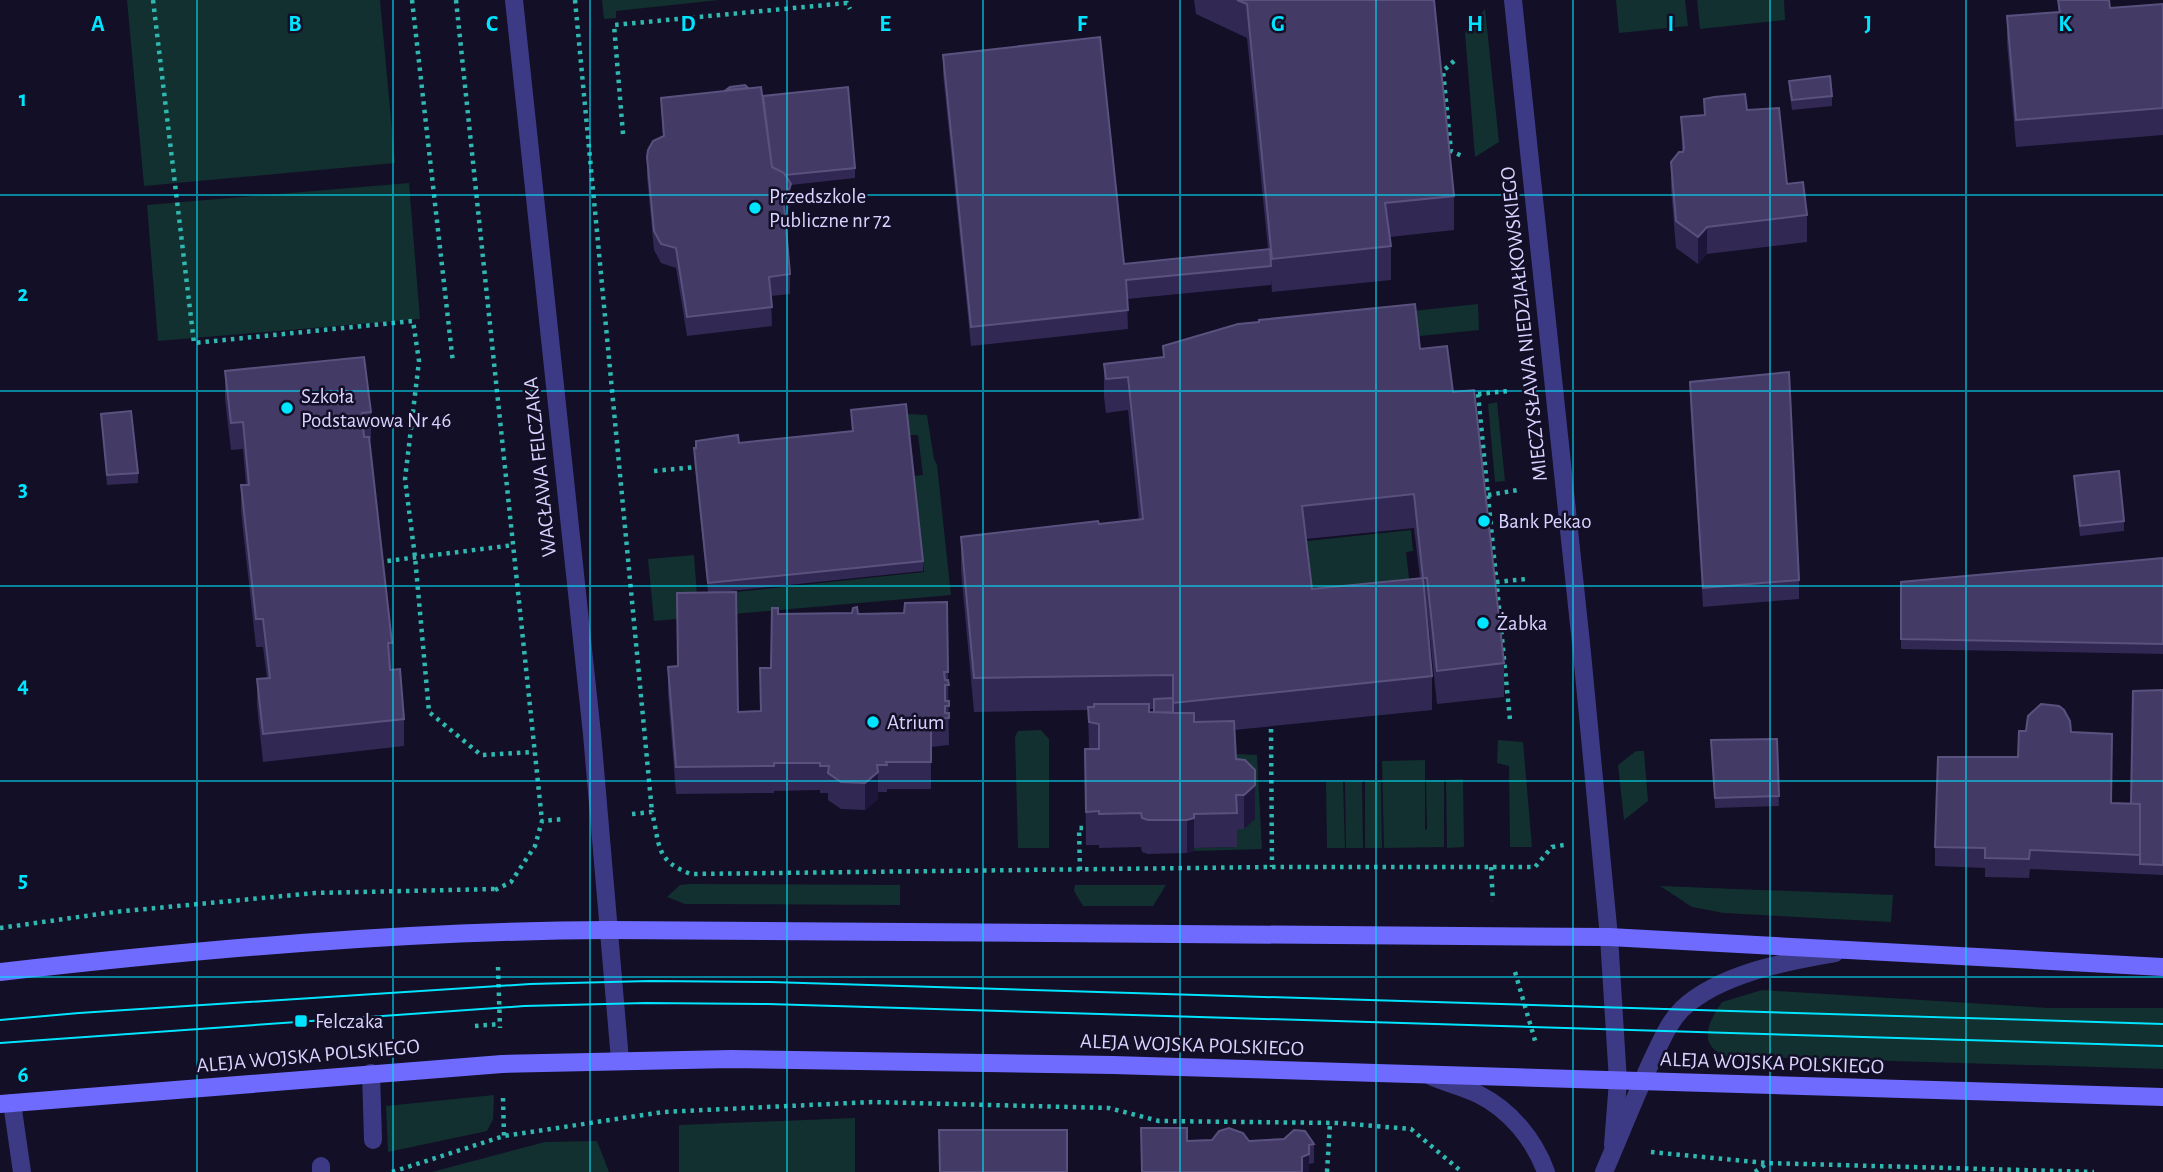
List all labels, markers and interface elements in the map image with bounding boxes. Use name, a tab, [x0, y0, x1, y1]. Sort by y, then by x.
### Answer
text: A	[91, 13, 105, 36]
text: B	[288, 13, 302, 36]
text: C	[486, 13, 498, 36]
text: D	[680, 13, 696, 36]
text: E	[879, 13, 891, 36]
text: F	[1077, 13, 1088, 36]
text: G	[1271, 13, 1285, 36]
text: H	[1467, 13, 1483, 36]
text: I	[1668, 13, 1674, 36]
text: J	[1864, 13, 1872, 36]
text: K	[2058, 13, 2072, 36]
text: 1	[19, 88, 27, 111]
street label: MIECZYSŁAWA NIEDZIAŁKOWSKIEGO	[1497, 166, 1551, 482]
place label: Przedszkole Publiczne nr 72	[769, 186, 891, 231]
marker: Przedszkole Publiczne nr 72	[747, 200, 763, 216]
text: 2	[18, 283, 29, 306]
street label: WACŁAWA FELCZAKA	[520, 376, 560, 558]
place label: Szkoła Podstawowa Nr 46	[301, 386, 451, 431]
marker: Szkoła Podstawowa Nr 46	[279, 400, 295, 416]
text: 3	[18, 478, 28, 501]
place label: Bank Pekao	[1498, 511, 1592, 532]
marker: Bank Pekao	[1476, 513, 1492, 529]
place label: Żabka	[1497, 612, 1548, 634]
marker: Żabka	[1475, 615, 1491, 631]
text: 4	[17, 674, 29, 697]
place label: Atrium	[887, 712, 945, 733]
marker: Atrium	[865, 714, 881, 730]
text: 5	[18, 869, 28, 892]
place label: Felczaka	[315, 1011, 384, 1032]
marker: Felczaka	[293, 1013, 309, 1029]
street label: ALEJA WOJSKA POLSKIEGO	[1080, 1031, 1304, 1059]
street label: ALEJA WOJSKA POLSKIEGO	[195, 1036, 421, 1076]
street label: ALEJA WOJSKA POLSKIEGO	[1660, 1049, 1884, 1077]
text: 6	[17, 1064, 29, 1087]

